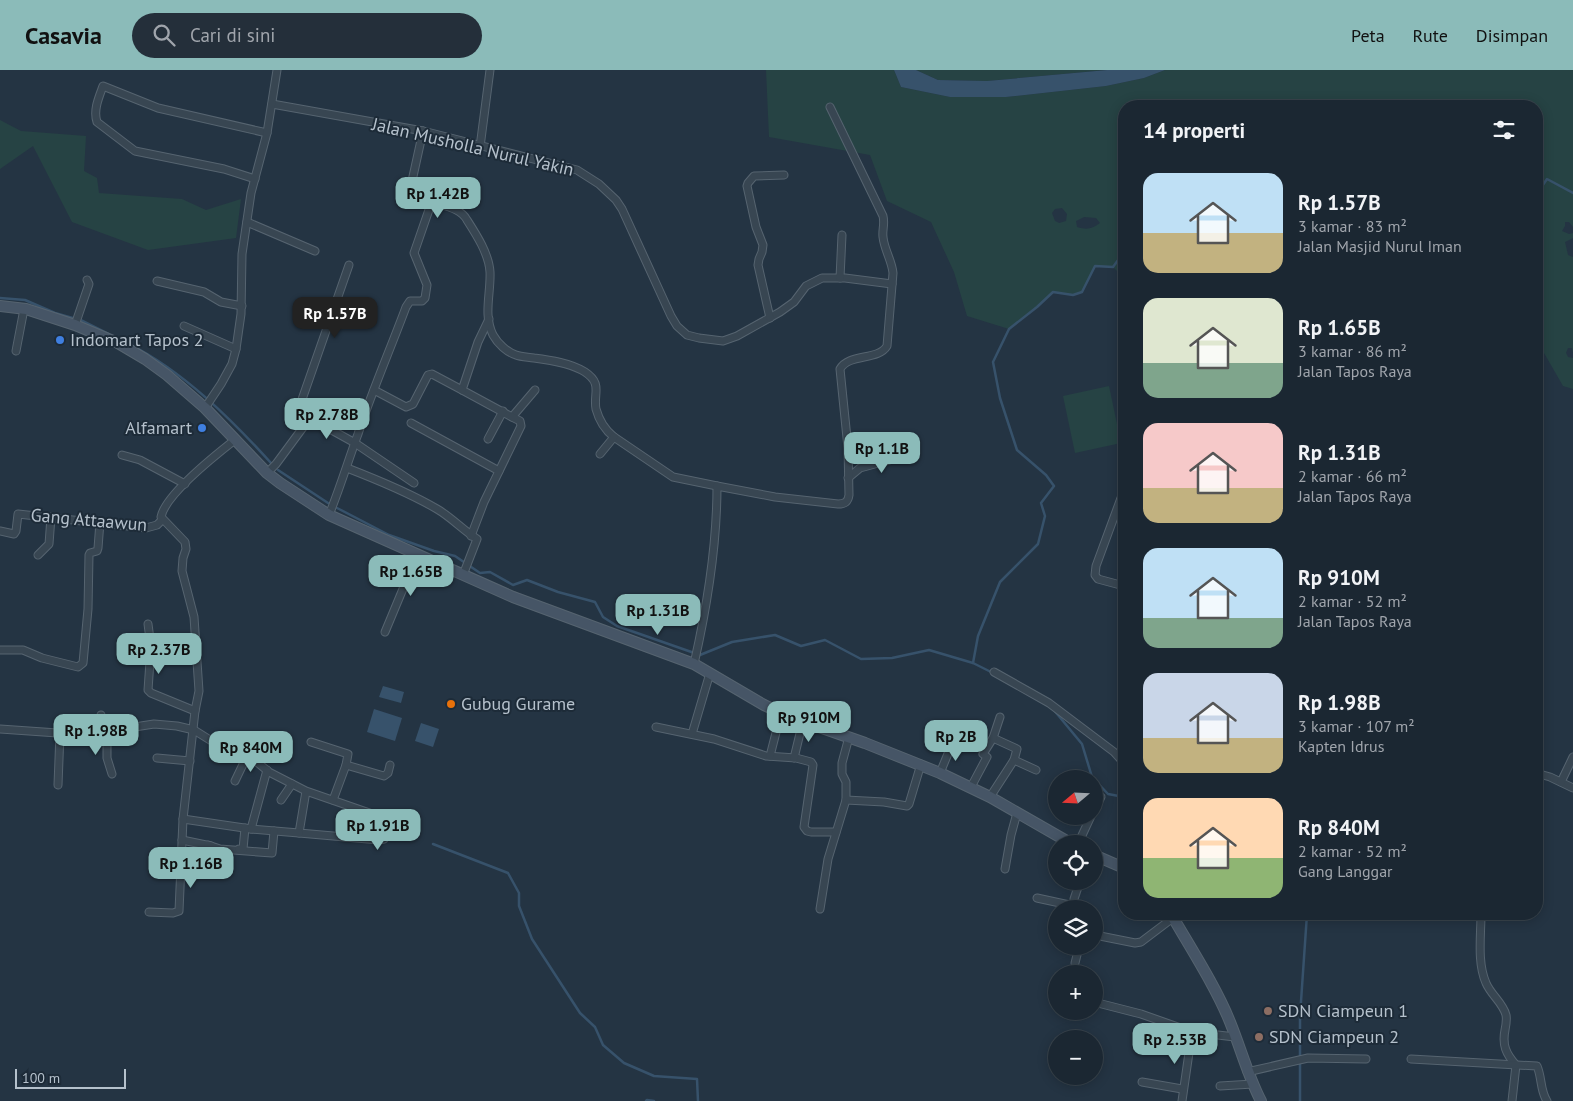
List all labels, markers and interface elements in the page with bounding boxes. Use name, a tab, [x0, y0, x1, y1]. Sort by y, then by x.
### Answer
search box	[132, 13, 482, 58]
text: Casavia	[25, 20, 102, 51]
icon: search	[150, 21, 178, 49]
text: Cari di sini	[190, 23, 275, 47]
text: Peta	[1351, 24, 1385, 47]
text: Rute	[1413, 24, 1448, 47]
text: Disimpan	[1476, 24, 1548, 47]
street label: Jalan Musholla Nurul Yakin	[369, 112, 576, 181]
icon: filters	[1490, 116, 1518, 144]
text: 14 properti	[1143, 117, 1245, 144]
pin: Rp 1.42B	[386, 176, 490, 219]
text: Rp 1.42B	[407, 183, 469, 203]
text: Rp 1.57B	[1298, 189, 1381, 216]
icon: home	[1183, 193, 1243, 253]
text: 3 kamar · 83 m²	[1298, 216, 1407, 236]
text: Jalan Masjid Nurul Iman	[1298, 236, 1462, 256]
pin: Rp 1.57B	[283, 296, 387, 339]
text: Rp 1.57B	[304, 303, 366, 323]
text: Rp 1.65B	[1298, 314, 1381, 341]
icon: home	[1183, 318, 1243, 378]
place label: Indomart Tapos 2	[70, 328, 204, 351]
marker: Indomart Tapos 2	[54, 334, 66, 346]
text: 3 kamar · 86 m²	[1298, 341, 1407, 361]
text: Jalan Tapos Raya	[1298, 361, 1412, 381]
pin: Rp 2.78B	[275, 398, 379, 440]
text: Rp 2.78B	[296, 404, 358, 424]
place label: Alfamart	[125, 416, 192, 439]
marker: Alfamart	[196, 422, 208, 434]
pin: Rp 1.1B	[836, 432, 928, 474]
text: Rp 1.1B	[855, 438, 909, 458]
text: Rp 1.31B	[1298, 439, 1381, 466]
icon: home	[1183, 443, 1243, 503]
text: 2 kamar · 66 m²	[1298, 466, 1407, 486]
text: Jalan Tapos Raya	[1298, 486, 1412, 506]
street label: Gang Attaawun	[30, 503, 148, 536]
pin: Rp 1.65B	[359, 554, 463, 597]
text: Rp 1.65B	[380, 561, 442, 581]
text: Rp 910M	[1298, 564, 1380, 591]
icon: home	[1183, 568, 1243, 628]
text: 2 kamar · 52 m²	[1298, 591, 1407, 611]
pin: Rp 1.31B	[606, 594, 710, 636]
text: Rp 1.31B	[627, 600, 689, 620]
text: Jalan Tapos Raya	[1298, 611, 1412, 631]
pin: Rp 2.37B	[107, 632, 211, 675]
text: Rp 2.37B	[128, 639, 190, 659]
text: Rp 1.98B	[1298, 689, 1381, 716]
place label: Gubug Gurame	[461, 692, 575, 715]
icon: home	[1183, 693, 1243, 753]
marker: Gubug Gurame	[445, 698, 457, 710]
pin: Rp 910M	[763, 700, 855, 743]
text: Rp 910M	[778, 707, 840, 727]
pin: Rp 1.98B	[44, 714, 148, 756]
text: 3 kamar · 107 m²	[1298, 716, 1415, 736]
text: Rp 1.98B	[65, 720, 127, 740]
pin: Rp 2B	[921, 720, 991, 762]
text: Rp 2B	[936, 726, 976, 746]
pin: Rp 840M	[205, 730, 297, 773]
text: Kapten Idrus	[1298, 736, 1384, 756]
text: Rp 840M	[220, 737, 282, 757]
north arrow	[1048, 770, 1102, 825]
map controls	[1048, 770, 1103, 1085]
pin: Rp 1.91B	[326, 808, 430, 851]
text: Rp 840M	[1298, 814, 1380, 841]
text: Rp 1.91B	[347, 815, 409, 835]
icon: home	[1183, 818, 1243, 878]
button: locate	[1048, 835, 1103, 890]
text: 2 kamar · 52 m²	[1298, 841, 1407, 861]
pin: Rp 1.16B	[139, 846, 243, 889]
text: Rp 1.16B	[160, 853, 222, 873]
text: Gang Langgar	[1298, 861, 1393, 881]
button: layers	[1048, 900, 1103, 955]
button: +	[1048, 965, 1103, 1020]
place label: SDN Ciampeun 1	[1278, 999, 1408, 1022]
marker: SDN Ciampeun 1	[1262, 1005, 1274, 1017]
pin: Rp 2.53B	[1123, 1022, 1227, 1065]
place label: SDN Ciampeun 2	[1269, 1025, 1399, 1048]
text: Rp 2.53B	[1144, 1029, 1206, 1049]
button: −	[1048, 1030, 1103, 1085]
marker: SDN Ciampeun 2	[1253, 1031, 1265, 1043]
scale bar	[15, 1066, 126, 1089]
text: 100 m	[22, 1069, 60, 1087]

